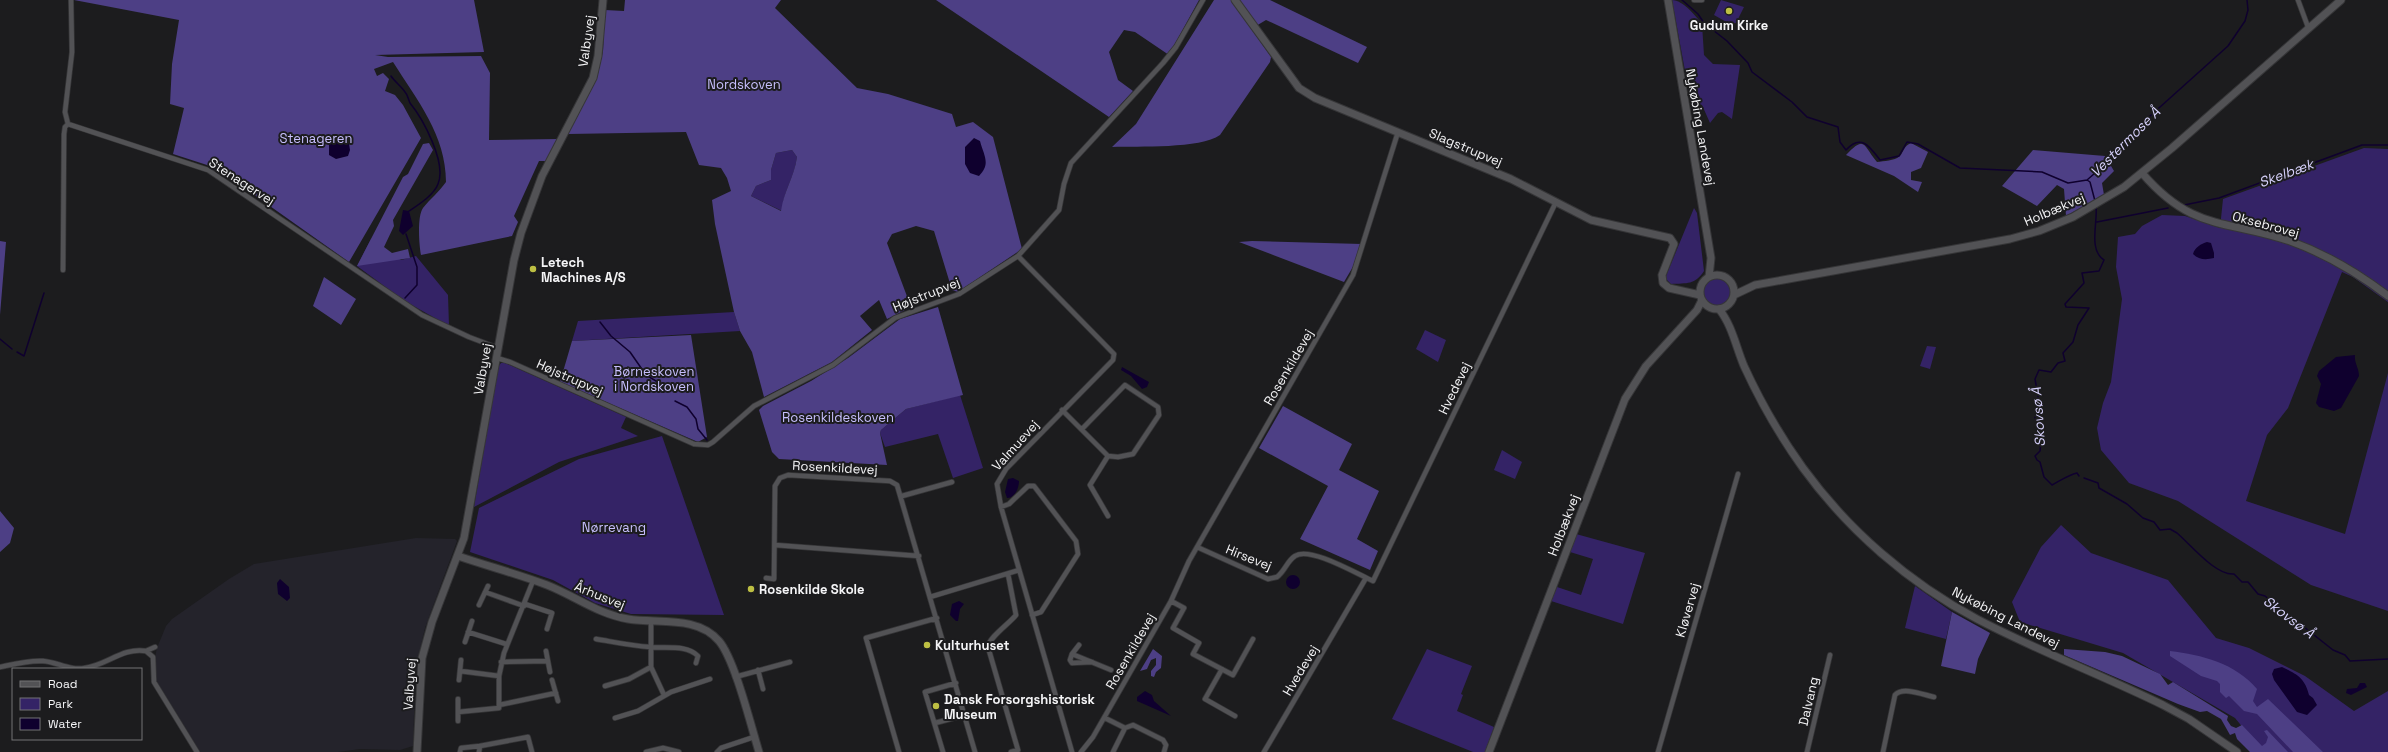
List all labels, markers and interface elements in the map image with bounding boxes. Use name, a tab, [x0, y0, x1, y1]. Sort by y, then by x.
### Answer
marker: Gudum Kirke	[1724, 6, 1734, 16]
street label: Valbyvej	[574, 14, 599, 68]
place label: Gudum Kirke	[1690, 17, 1768, 34]
street label: Nykøbing Landevej	[1682, 67, 1719, 187]
park label: Nordskoven	[707, 76, 781, 93]
water label: Vestermose Å	[2086, 103, 2164, 181]
street label: Slagstrupvej	[1427, 124, 1505, 171]
park label: Stenageren	[279, 130, 353, 147]
street label: Stenagervej	[206, 154, 278, 209]
water label: Skelbæk	[2256, 154, 2317, 191]
street label: Holbækvej	[2021, 189, 2087, 230]
street label: Oksebrovej	[2231, 207, 2301, 242]
place label: Letech Machines A/S	[541, 254, 626, 286]
marker: Letech Machines A/S	[528, 264, 538, 274]
street label: Højstrupvej	[890, 273, 962, 316]
street label: Rosenkildevej	[1260, 326, 1317, 409]
street label: Valbyvej	[470, 342, 495, 396]
street label: Højstrupvej	[534, 355, 606, 400]
street label: Hvedevej	[1434, 359, 1474, 417]
park label: Børneskoven i Nordskoven	[614, 363, 694, 395]
water label: Skovsø Å	[2027, 386, 2049, 447]
park label: Rosenkildeskoven	[782, 409, 894, 426]
street label: Valmuevej	[988, 416, 1043, 474]
street label: Rosenkildevej	[792, 457, 878, 478]
street label: Holbækvej	[1544, 492, 1583, 558]
park label: Nørrevang	[582, 519, 646, 536]
street label: Hirsevej	[1223, 541, 1274, 574]
street label: Århusvej	[572, 578, 628, 613]
place label: Rosenkilde Skole	[759, 581, 865, 598]
street label: Kløvervej	[1672, 581, 1703, 639]
street label: Nykøbing Landevej	[1949, 583, 2062, 652]
marker: Rosenkilde Skole	[746, 584, 756, 594]
water label: Skovsø Å	[2260, 592, 2318, 642]
street label: Rosenkildevej	[1102, 610, 1159, 693]
place label: Kulturhuset	[935, 637, 1010, 654]
marker: Kulturhuset	[922, 640, 932, 650]
street label: Hvedevej	[1279, 642, 1322, 699]
street label: Valbyvej	[399, 657, 420, 711]
legend	[12, 668, 142, 740]
street label: Dalvang	[1795, 675, 1822, 727]
text: Road	[48, 676, 77, 692]
place label: Dansk Forsorgshistorisk Museum	[944, 691, 1095, 723]
text: Park	[48, 696, 73, 712]
marker: Dansk Forsorgshistorisk Museum	[931, 701, 941, 711]
text: Water	[48, 716, 82, 732]

